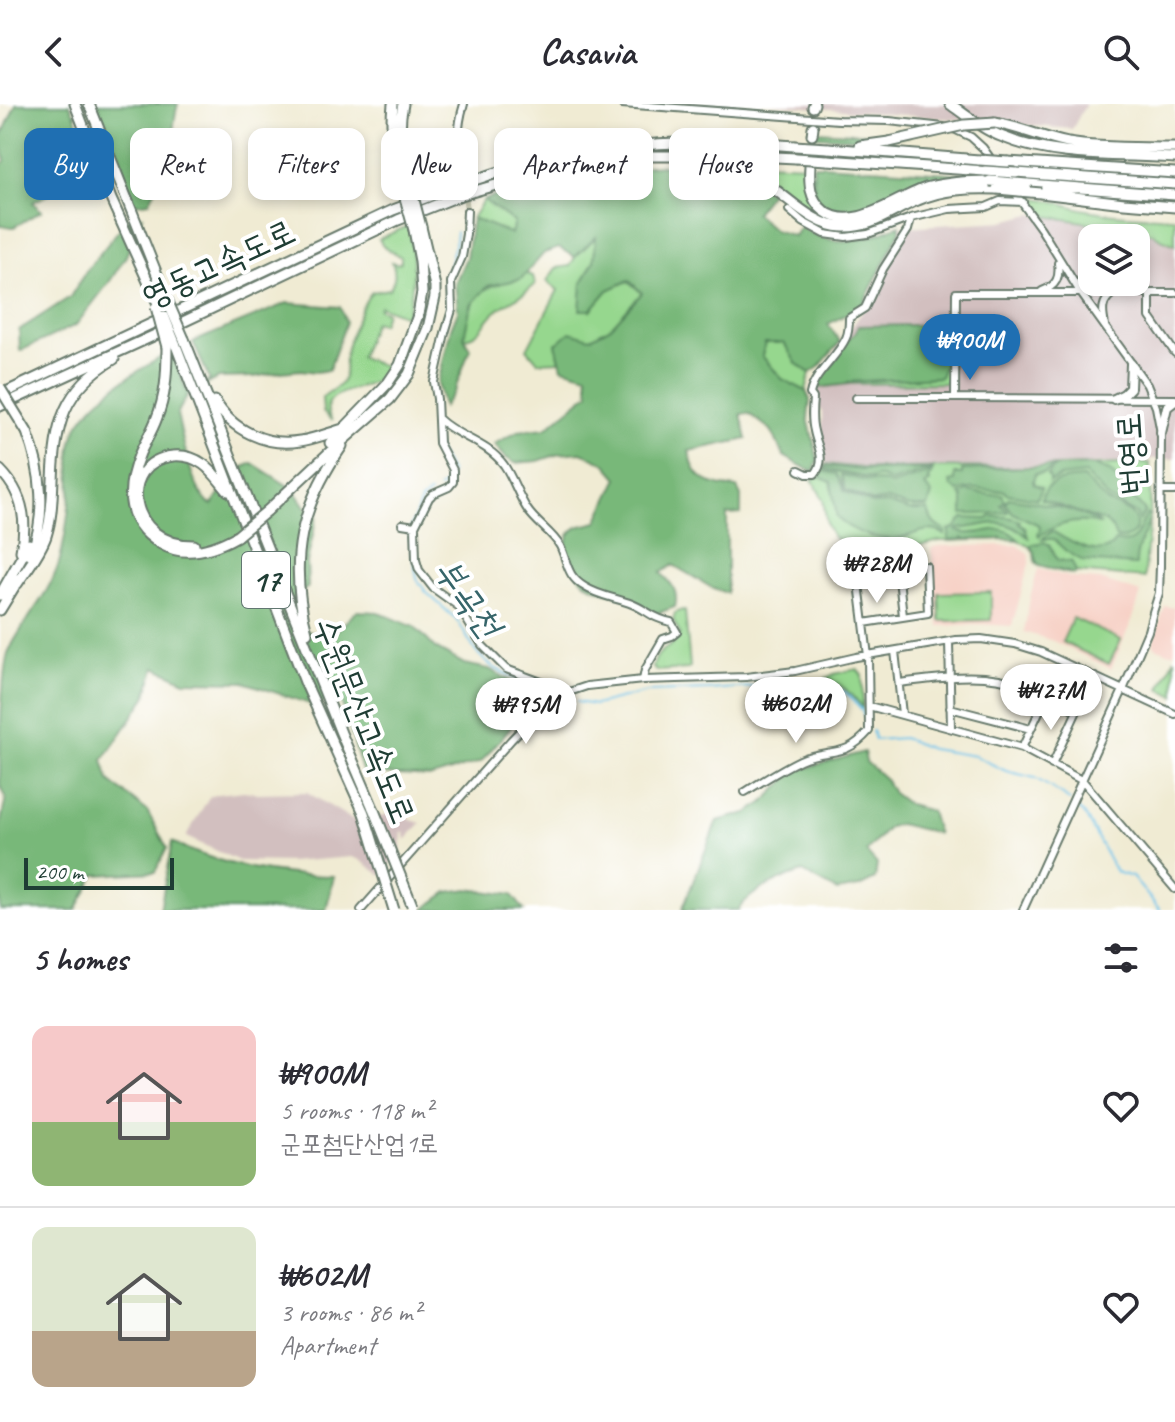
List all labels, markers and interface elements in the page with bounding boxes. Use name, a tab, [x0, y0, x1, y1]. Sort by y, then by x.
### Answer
text: Casavia	[540, 29, 635, 75]
icon: back	[32, 30, 76, 74]
icon: search	[1099, 30, 1143, 74]
chip: Buy	[24, 128, 114, 200]
chip: Rent	[130, 128, 232, 200]
chip: Filters	[248, 128, 365, 200]
chip: New	[381, 128, 478, 200]
chip: Apartment	[494, 128, 653, 200]
chip: House	[669, 128, 779, 200]
street label: 영동고속도로	[135, 209, 302, 318]
map controls	[1078, 224, 1150, 296]
button: layers	[1078, 224, 1150, 296]
pin: ₩900M	[914, 314, 1026, 382]
text: ₩900M	[937, 323, 1003, 356]
street label: 번영로	[1106, 412, 1155, 496]
pin: ₩728M	[821, 537, 933, 605]
text: ₩728M	[844, 546, 910, 579]
water label: 부곡천	[424, 549, 514, 649]
road number: 17	[242, 552, 290, 608]
street label: 수원문산고속도로	[304, 611, 425, 830]
pin: ₩427M	[995, 664, 1107, 732]
text: ₩427M	[1018, 673, 1084, 706]
pin: ₩602M	[740, 677, 852, 745]
pin: ₩795M	[470, 678, 582, 746]
text: ₩602M	[763, 686, 829, 719]
text: ₩795M	[494, 687, 558, 720]
scale bar	[24, 854, 174, 890]
text: 200 m	[36, 858, 83, 886]
icon: filters	[1099, 936, 1143, 980]
text: 5 homes	[32, 937, 127, 980]
text: ₩900M	[280, 1051, 366, 1094]
icon: home	[96, 1058, 192, 1154]
icon: heart	[1099, 1084, 1143, 1128]
text: 5 rooms · 118 m²	[280, 1094, 432, 1127]
text: 군포첨단산업1로	[280, 1127, 438, 1160]
text: ₩602M	[280, 1253, 367, 1296]
icon: home	[96, 1259, 192, 1355]
icon: heart	[1099, 1285, 1143, 1329]
text: 3 rooms · 86 m²	[280, 1296, 421, 1329]
text: Apartment	[280, 1329, 376, 1362]

